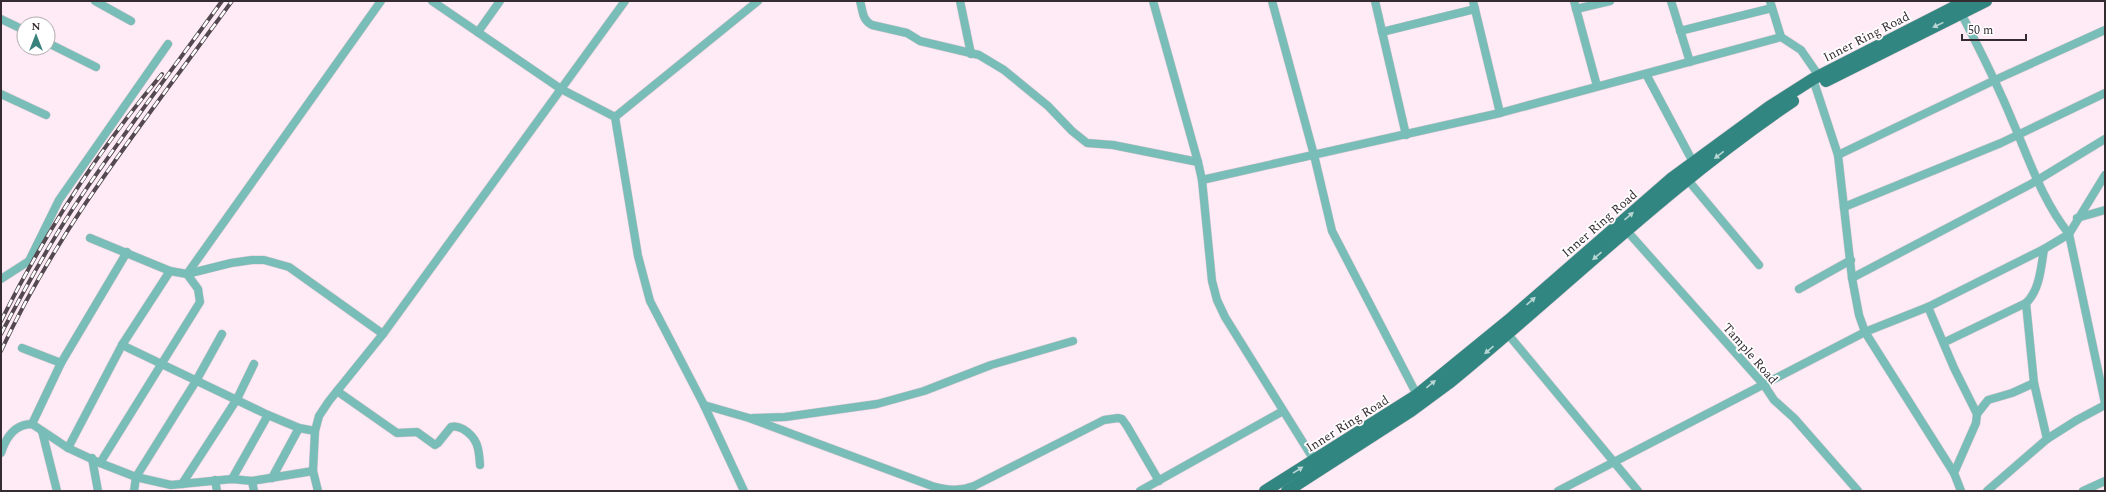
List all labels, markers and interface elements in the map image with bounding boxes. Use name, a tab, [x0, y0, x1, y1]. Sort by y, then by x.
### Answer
street label: Inner Ring Road	[1820, 6, 1913, 67]
north arrow	[16, 16, 56, 56]
scale bar	[1962, 16, 2026, 42]
text: N	[32, 18, 41, 35]
text: 50 m	[1968, 21, 1993, 40]
one-way arrow	[1933, 22, 1944, 28]
one-way arrow	[1713, 151, 1724, 159]
street label: Inner Ring Road	[1557, 185, 1642, 262]
one-way arrow	[1623, 211, 1634, 220]
one-way arrow	[1593, 251, 1602, 260]
one-way arrow	[1526, 297, 1535, 306]
street label: Tample Road	[1718, 318, 1783, 389]
one-way arrow	[1483, 346, 1494, 355]
one-way arrow	[1425, 379, 1436, 388]
street label: Inner Ring Road	[1302, 390, 1393, 457]
one-way arrow	[1293, 467, 1304, 474]

